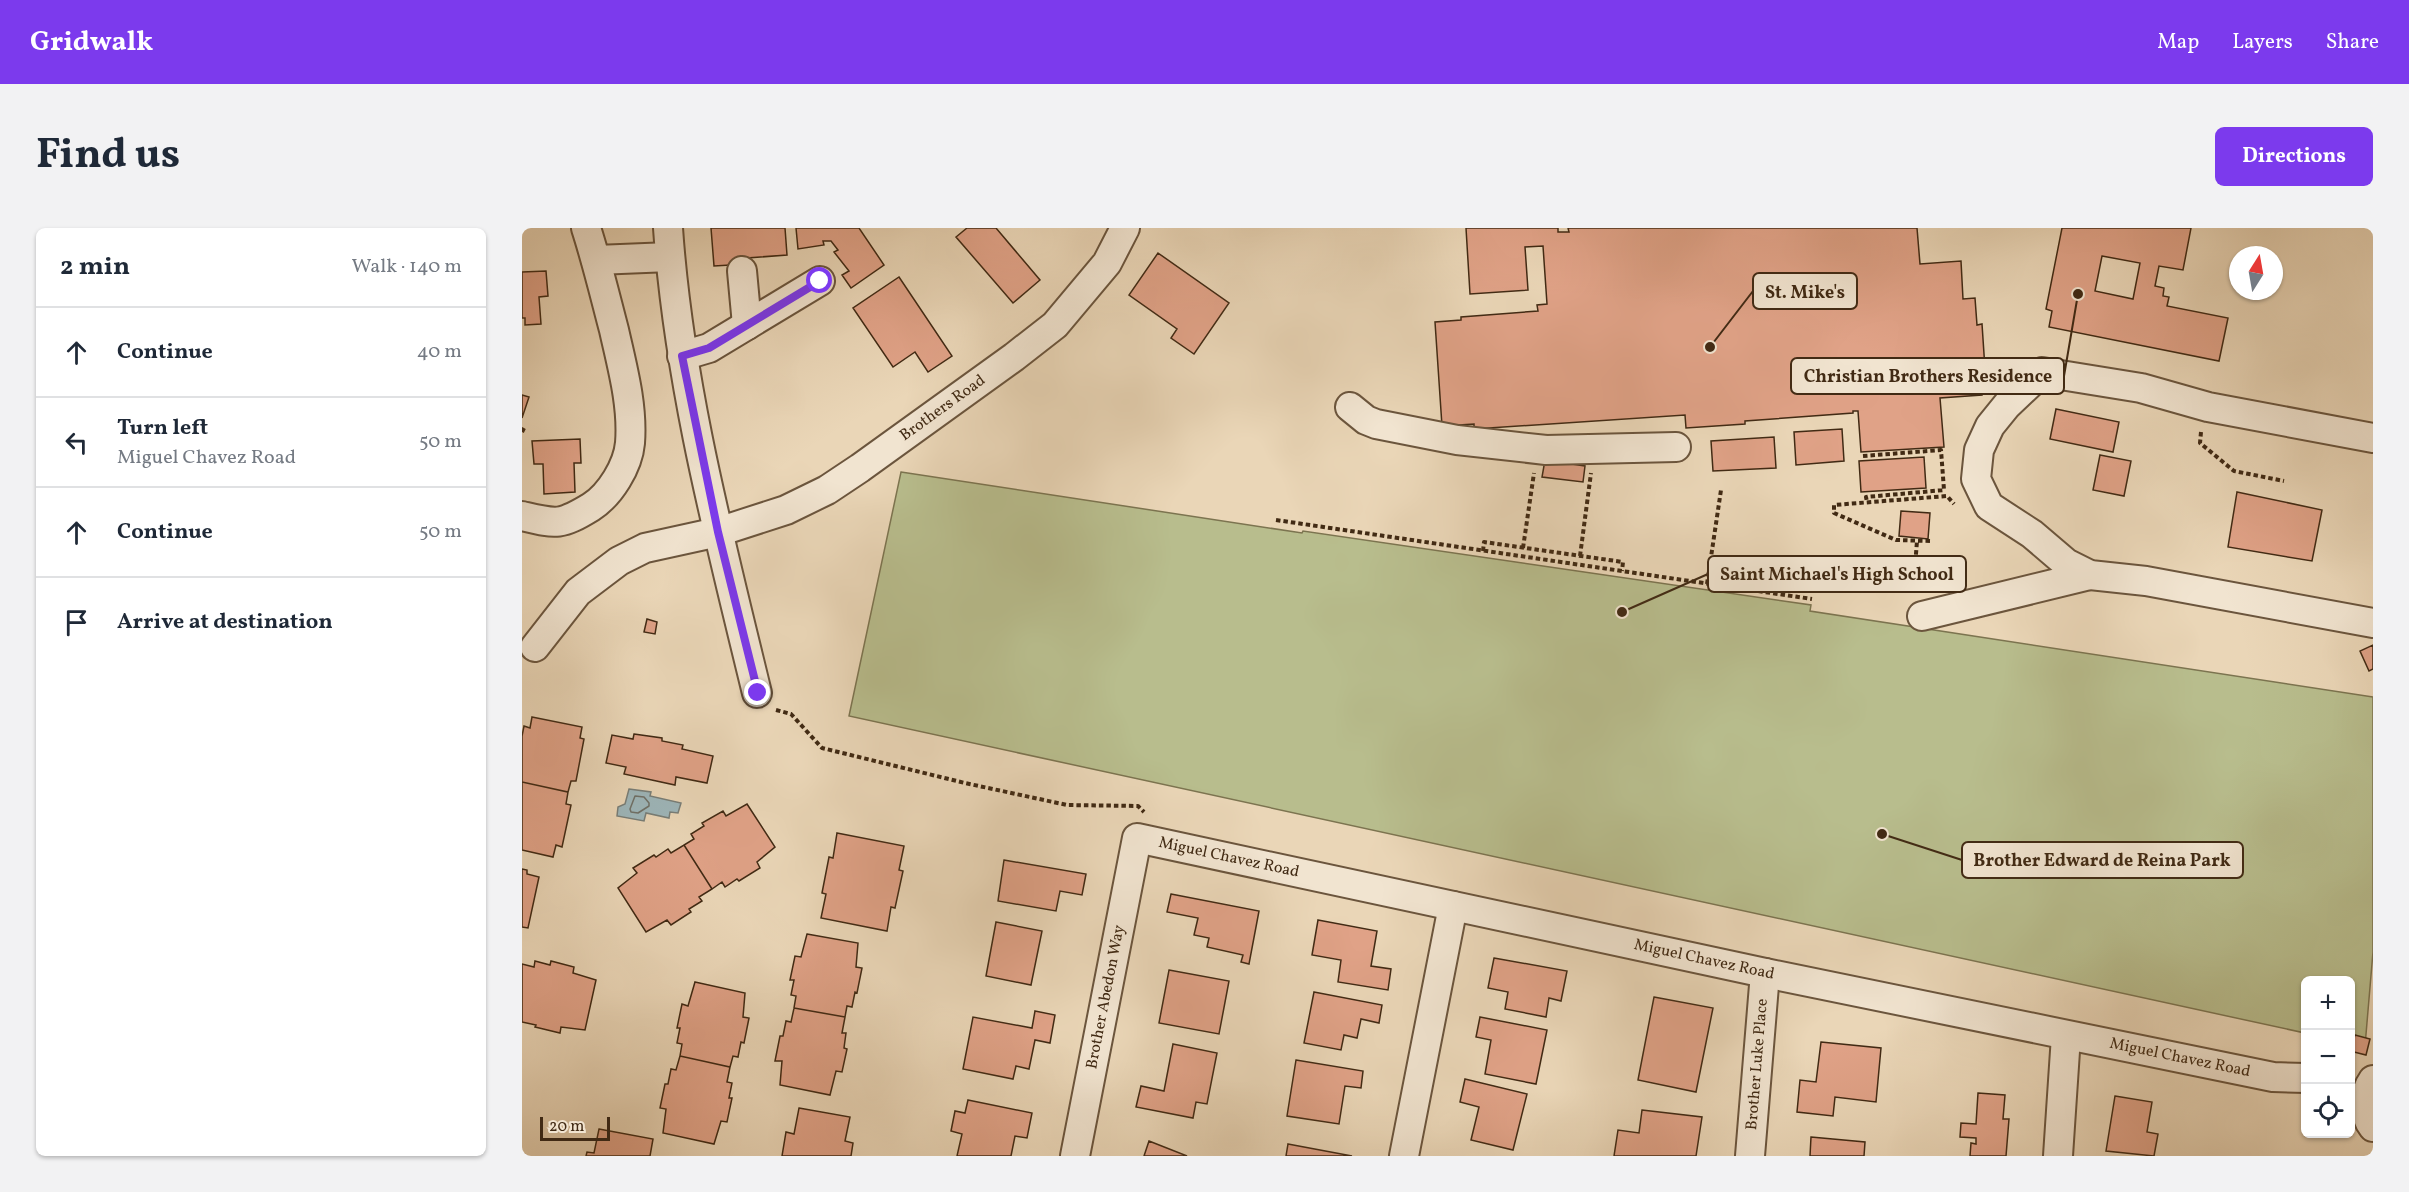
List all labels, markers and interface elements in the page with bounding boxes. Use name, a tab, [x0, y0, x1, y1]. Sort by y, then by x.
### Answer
text: Gridwalk	[30, 23, 153, 62]
text: Map	[2157, 28, 2199, 57]
text: Layers	[2232, 28, 2293, 57]
text: Share	[2326, 28, 2379, 57]
text: Find us	[36, 127, 180, 186]
button: Directions	[2215, 127, 2373, 186]
north arrow	[2229, 246, 2283, 300]
text: 2 min	[60, 249, 130, 285]
text: Walk · 140 m	[352, 253, 462, 281]
route start	[806, 267, 832, 293]
callout: St. Mike's	[1753, 273, 1857, 309]
text: St. Mike's	[1765, 281, 1845, 306]
icon: ahead	[60, 336, 93, 369]
text: Continue	[117, 337, 213, 368]
text: 40 m	[417, 338, 462, 366]
callout: Christian Brothers Residence	[1791, 358, 2064, 394]
text: Christian Brothers Residence	[1804, 365, 2052, 390]
street label: Brothers Road	[896, 370, 990, 447]
text: Turn left	[117, 413, 208, 444]
icon: left	[60, 426, 93, 459]
text: 50 m	[419, 428, 462, 456]
text: Miguel Chavez Road	[117, 444, 296, 472]
icon: ahead	[60, 516, 93, 549]
text: Continue	[117, 517, 213, 548]
text: 50 m	[419, 518, 462, 546]
callout: Saint Michael's High School	[1708, 556, 1966, 592]
text: Saint Michael's High School	[1720, 563, 1954, 588]
icon: arrive	[60, 606, 93, 639]
text: Arrive at destination	[117, 607, 333, 638]
route end	[744, 679, 770, 705]
street label: Miguel Chavez Road	[1157, 832, 1301, 884]
callout: Brother Edward de Reina Park	[1962, 842, 2243, 878]
text: Brother Edward de Reina Park	[1973, 849, 2231, 874]
street label: Brother Abedon Way	[1081, 923, 1131, 1071]
street label: Miguel Chavez Road	[1632, 934, 1776, 986]
map controls	[2301, 976, 2355, 1138]
button: +	[2301, 976, 2355, 1030]
street label: Brother Luke Place	[1741, 998, 1774, 1131]
button: −	[2301, 1030, 2355, 1084]
street label: Miguel Chavez Road	[2108, 1033, 2252, 1083]
button: locate	[2301, 1084, 2355, 1138]
scale bar	[540, 1114, 610, 1142]
text: 20 m	[549, 1116, 584, 1138]

